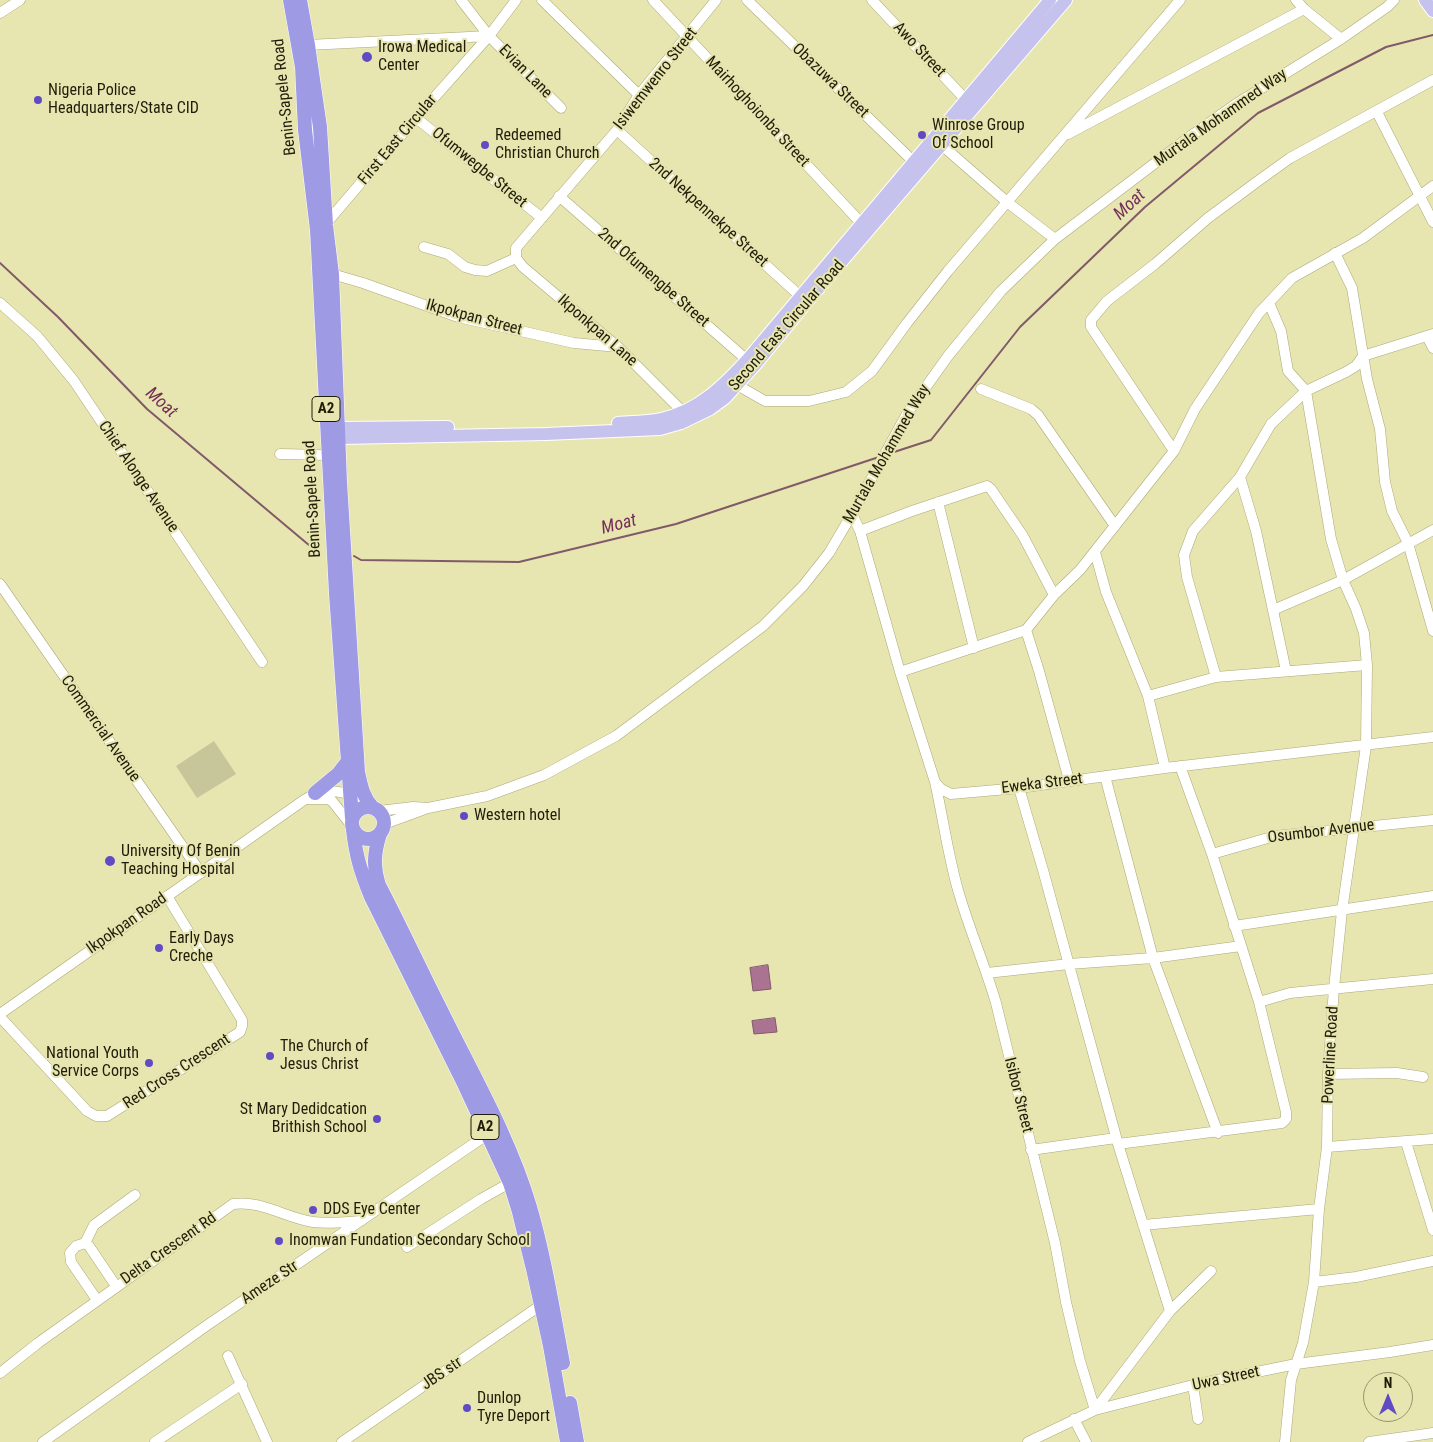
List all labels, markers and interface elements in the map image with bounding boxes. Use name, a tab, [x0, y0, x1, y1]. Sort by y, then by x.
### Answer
street label: Awo Street	[889, 18, 949, 82]
street label: Isiwemwenro Street	[610, 24, 702, 134]
street label: Benin-Sapele Road	[269, 37, 301, 157]
place label: Irowa Medical Center	[378, 38, 466, 76]
street label: Obazuwa Street	[788, 40, 872, 122]
street label: Evian Lane	[494, 41, 556, 103]
marker: Irowa Medical Center	[360, 50, 374, 64]
street label: Mairhoghoionba Street	[701, 53, 813, 171]
street label: Murtala Mohammed Way	[1151, 65, 1291, 171]
place label: Nigeria Police Headquarters/State CID	[48, 81, 199, 119]
street label: First East Circular	[355, 91, 441, 189]
marker: Nigeria Police Headquarters/State CID	[32, 94, 44, 106]
place label: Winrose Group Of School	[932, 116, 1025, 154]
street label: Ofumwegbe Street	[428, 124, 530, 212]
place label: Redeemed Christian Church	[495, 126, 600, 164]
marker: Winrose Group Of School	[916, 129, 928, 141]
marker: Redeemed Christian Church	[479, 139, 491, 151]
street label: 2nd Nekpennekpe Street	[644, 154, 772, 272]
water label: Moat	[1110, 185, 1150, 225]
street label: 2nd Ofumengbe Street	[593, 224, 713, 332]
street label: Second East Circular Road	[725, 257, 849, 395]
street label: Ikponkpan Lane	[553, 291, 641, 371]
street label: Ikpokpan Street	[424, 296, 524, 340]
street label: Murtala Mohammed Way	[839, 381, 935, 527]
water label: Moat	[141, 383, 181, 423]
road number: A2	[312, 396, 340, 422]
street label: Chief Alonge Avenue	[94, 418, 182, 536]
street label: Benin-Sapele Road	[300, 440, 326, 558]
water label: Moat	[599, 510, 639, 540]
street label: Commercial Avenue	[56, 672, 144, 786]
street label: Eweka Street	[1000, 769, 1084, 799]
place label: Western hotel	[474, 806, 561, 826]
marker: Western hotel	[458, 810, 470, 822]
street label: Osumbor Avenue	[1267, 816, 1375, 848]
place label: University Of Benin Teaching Hospital	[121, 842, 240, 880]
marker: University Of Benin Teaching Hospital	[103, 854, 117, 868]
street label: Ikpokpan Road	[83, 889, 171, 959]
place label: Early Days Creche	[169, 929, 234, 967]
marker: Early Days Creche	[153, 942, 165, 954]
street label: Powerline Road	[1319, 1006, 1343, 1104]
street label: Red Cross Crescent	[120, 1030, 234, 1114]
place label: The Church of Jesus Christ	[280, 1037, 368, 1075]
place label: National Youth Service Corps	[46, 1044, 139, 1082]
marker: The Church of Jesus Christ	[264, 1050, 276, 1062]
street label: Isibor Street	[999, 1055, 1037, 1135]
marker: National Youth Service Corps	[143, 1057, 155, 1069]
place label: St Mary Dedidcation Brithish School	[240, 1100, 367, 1138]
marker: St Mary Dedidcation Brithish School	[371, 1113, 383, 1125]
road number: A2	[471, 1114, 499, 1140]
place label: DDS Eye Center	[323, 1200, 420, 1220]
marker: DDS Eye Center	[307, 1204, 319, 1216]
street label: Delta Crescent Rd	[117, 1209, 221, 1289]
place label: Inomwan Fundation Secondary School	[289, 1231, 530, 1251]
marker: Inomwan Fundation Secondary School	[273, 1235, 285, 1247]
street label: Ameze Str	[238, 1257, 302, 1309]
street label: JBS str	[418, 1353, 466, 1395]
street label: Uwa Street	[1191, 1363, 1261, 1395]
north arrow	[1363, 1372, 1413, 1422]
text: N	[1384, 1375, 1392, 1391]
place label: Dunlop Tyre Deport	[477, 1389, 550, 1427]
marker: Dunlop Tyre Deport	[461, 1402, 473, 1414]

